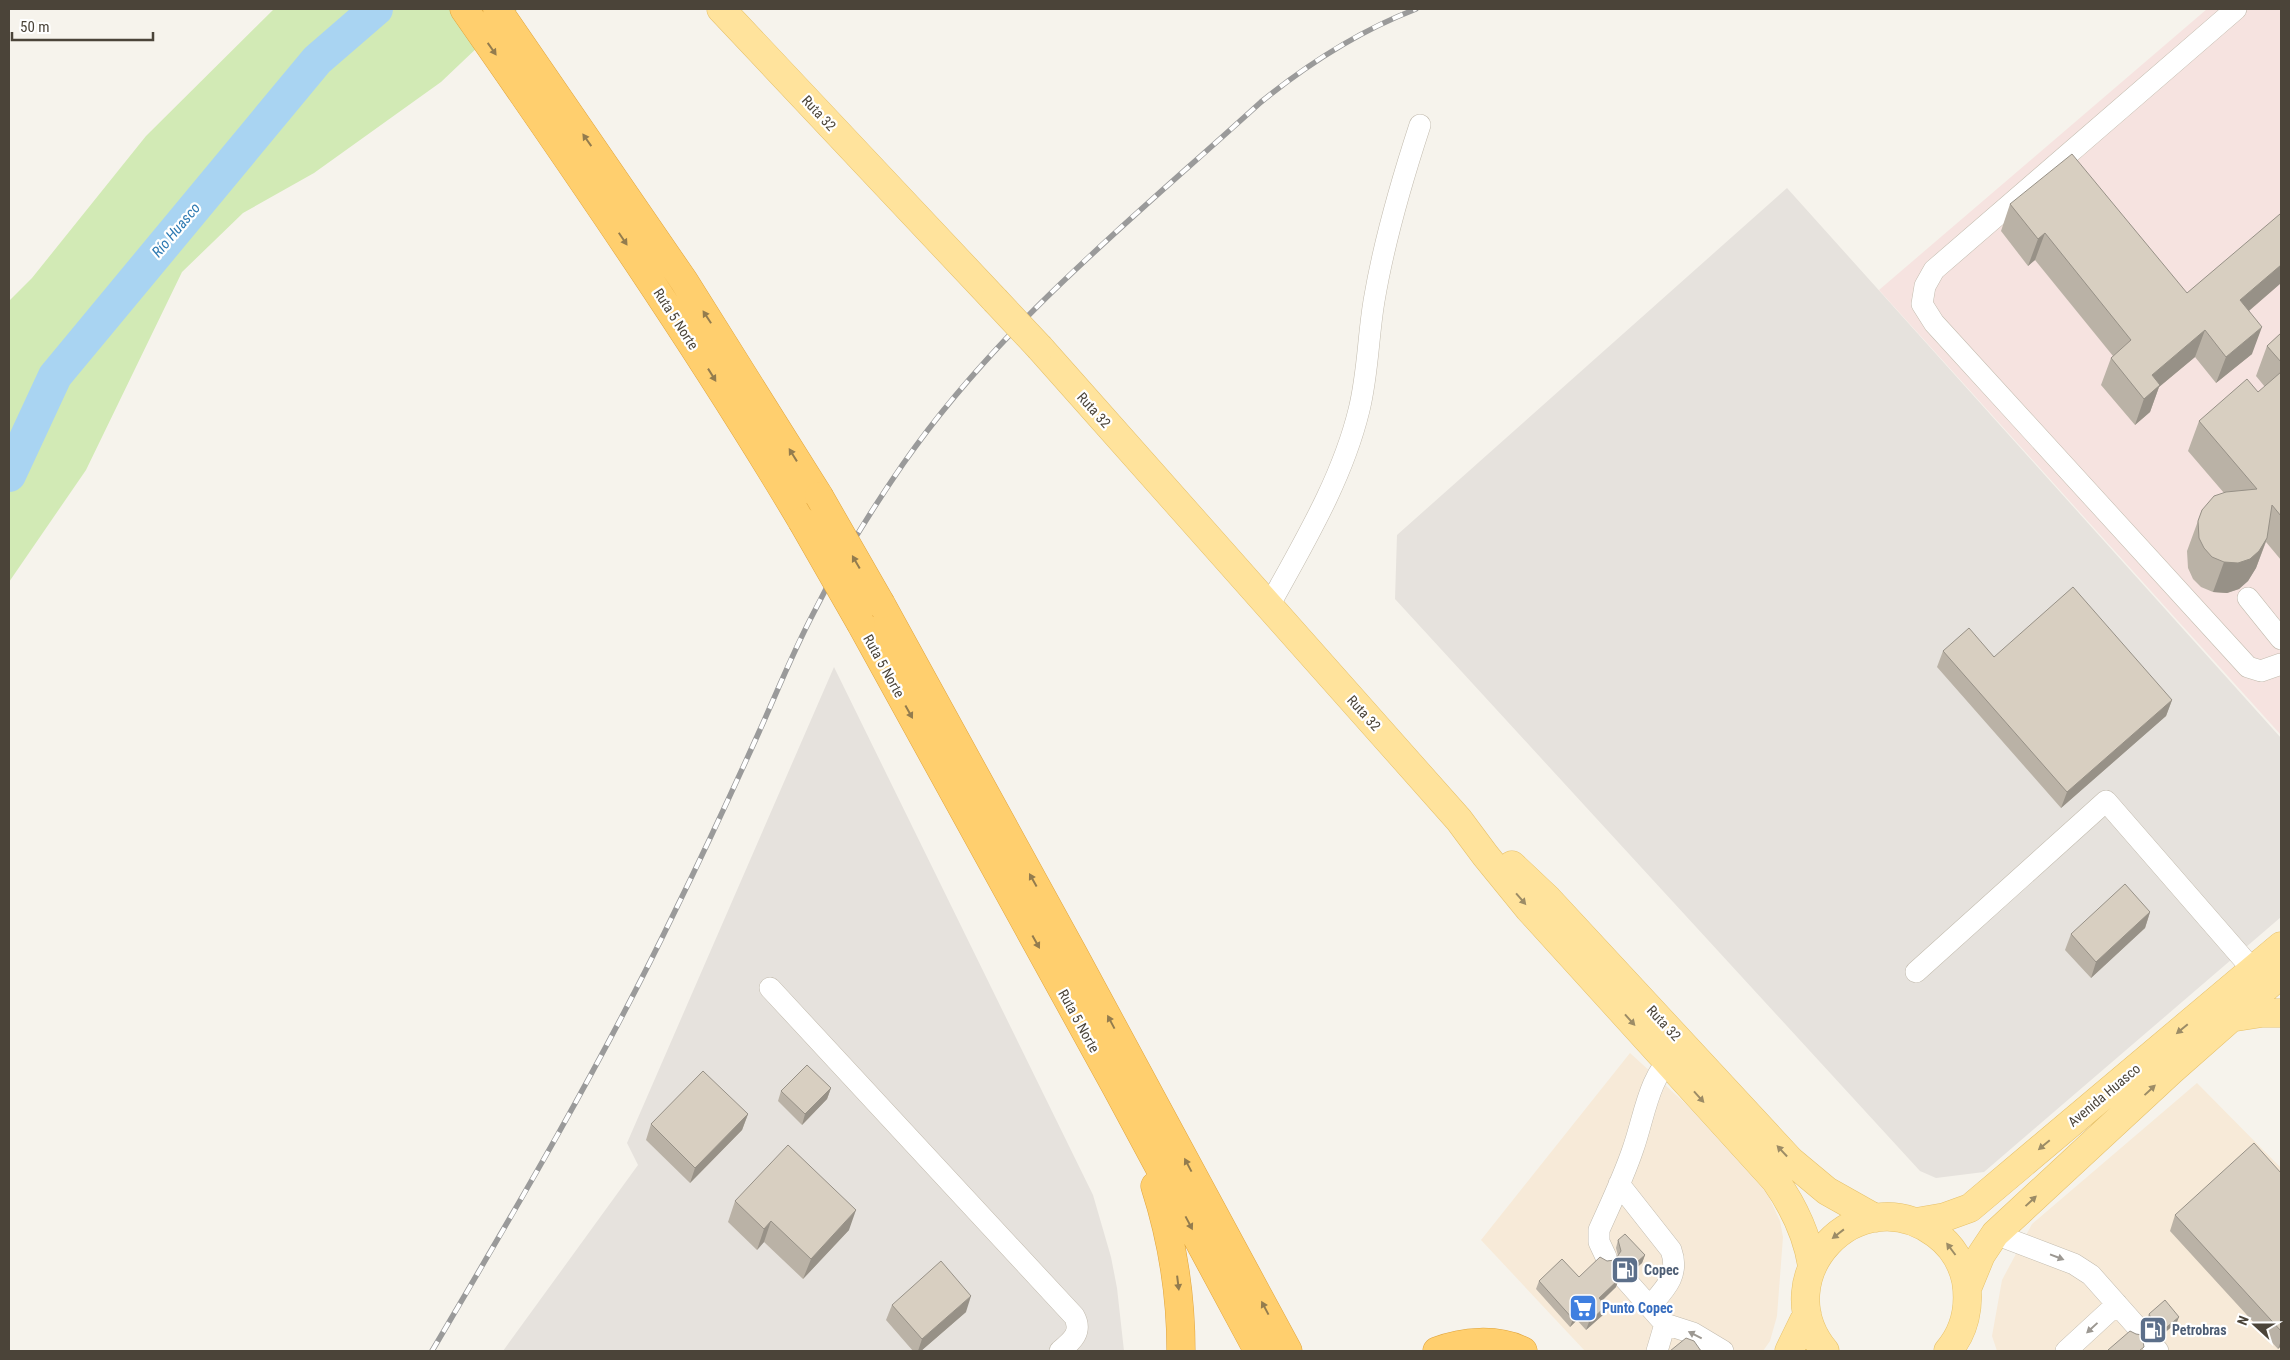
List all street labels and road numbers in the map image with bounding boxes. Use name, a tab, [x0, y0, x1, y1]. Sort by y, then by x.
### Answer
street label: Ruta 32	[799, 92, 839, 134]
street label: Ruta 5 Norte	[650, 286, 702, 353]
street label: Ruta 32	[1074, 389, 1114, 431]
street label: Ruta 5 Norte	[860, 632, 908, 701]
street label: Ruta 32	[1344, 692, 1384, 734]
street label: Ruta 5 Norte	[1055, 987, 1103, 1056]
street label: Ruta 32	[1644, 1002, 1684, 1044]
street label: Avenida Huasco	[2065, 1060, 2143, 1130]

